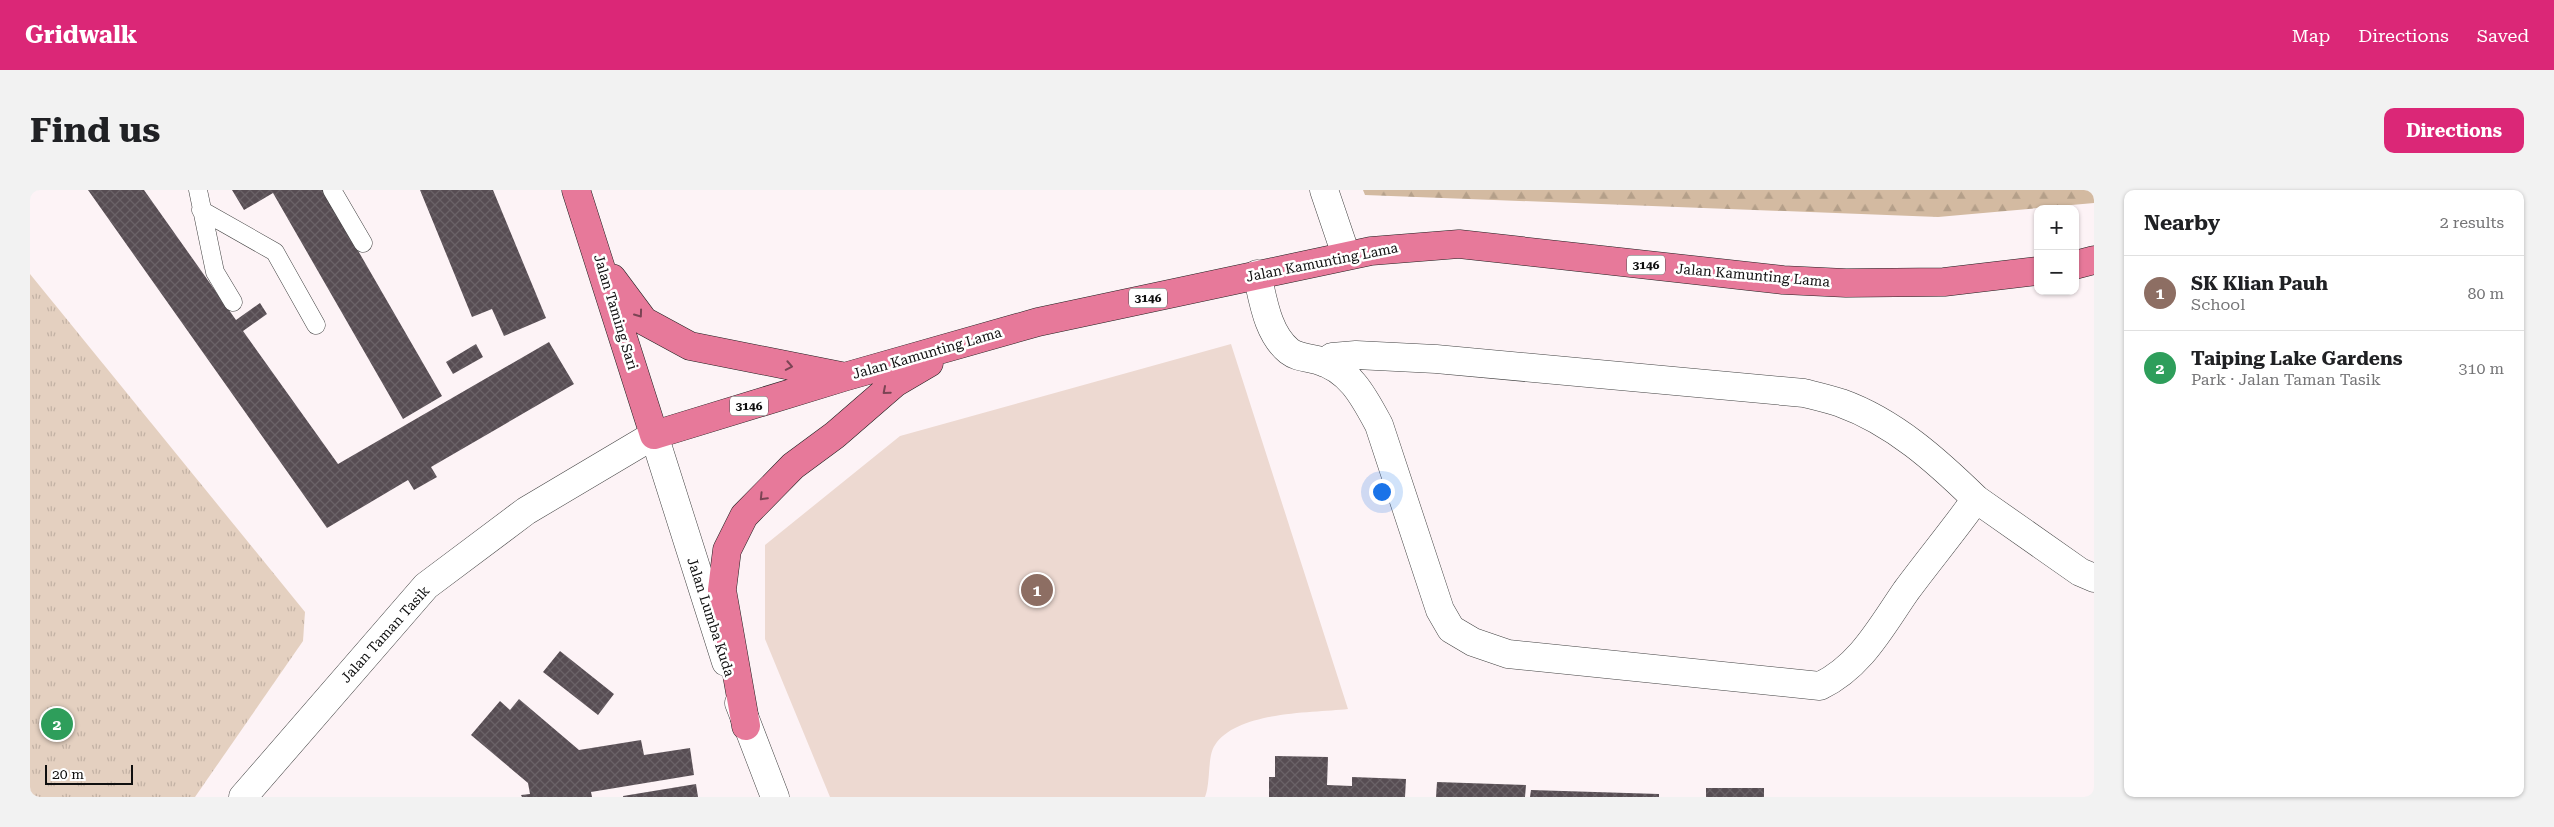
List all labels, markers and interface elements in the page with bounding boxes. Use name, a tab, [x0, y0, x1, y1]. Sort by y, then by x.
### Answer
text: Gridwalk	[25, 21, 137, 49]
text: Map	[2292, 25, 2330, 46]
text: Directions	[2358, 25, 2449, 46]
text: Saved	[2477, 25, 2529, 46]
button: Directions	[2384, 108, 2524, 153]
text: Find us	[30, 110, 160, 151]
map controls	[2034, 205, 2079, 295]
button: +	[2034, 205, 2079, 250]
text: Nearby	[2144, 211, 2220, 235]
text: 2 results	[2440, 213, 2504, 232]
street label: Jalan Kamunting Lama	[1245, 239, 1400, 285]
button: −	[2034, 250, 2079, 295]
street label: Jalan Taming Sari	[591, 252, 641, 372]
road number: 3146	[1627, 256, 1665, 274]
street label: Jalan Kamunting Lama	[1675, 260, 1831, 290]
text: SK Klian Pauh	[2191, 272, 2328, 295]
text: 1	[2156, 284, 2164, 303]
text: 80 m	[2467, 284, 2504, 303]
road number: 3146	[1129, 289, 1167, 308]
text: School	[2191, 295, 2245, 314]
one-way arrow	[633, 308, 642, 318]
street label: Jalan Kamunting Lama	[851, 324, 1004, 382]
text: Taiping Lake Gardens	[2191, 347, 2403, 370]
text: 2	[2156, 359, 2164, 378]
text: 310 m	[2458, 359, 2504, 378]
one-way arrow	[785, 360, 794, 370]
text: Park · Jalan Taman Tasik	[2191, 370, 2381, 389]
one-way arrow	[882, 386, 891, 395]
road number: 3146	[730, 397, 768, 416]
your location	[1369, 479, 1395, 505]
one-way arrow	[760, 491, 769, 500]
street label: Jalan Lumba Kuda	[684, 555, 738, 679]
pin: 1	[1021, 571, 1053, 609]
street label: Jalan Taman Tasik	[337, 582, 433, 686]
pin: 2	[41, 705, 73, 743]
scale bar	[45, 762, 132, 785]
text: 20 m	[52, 766, 84, 782]

